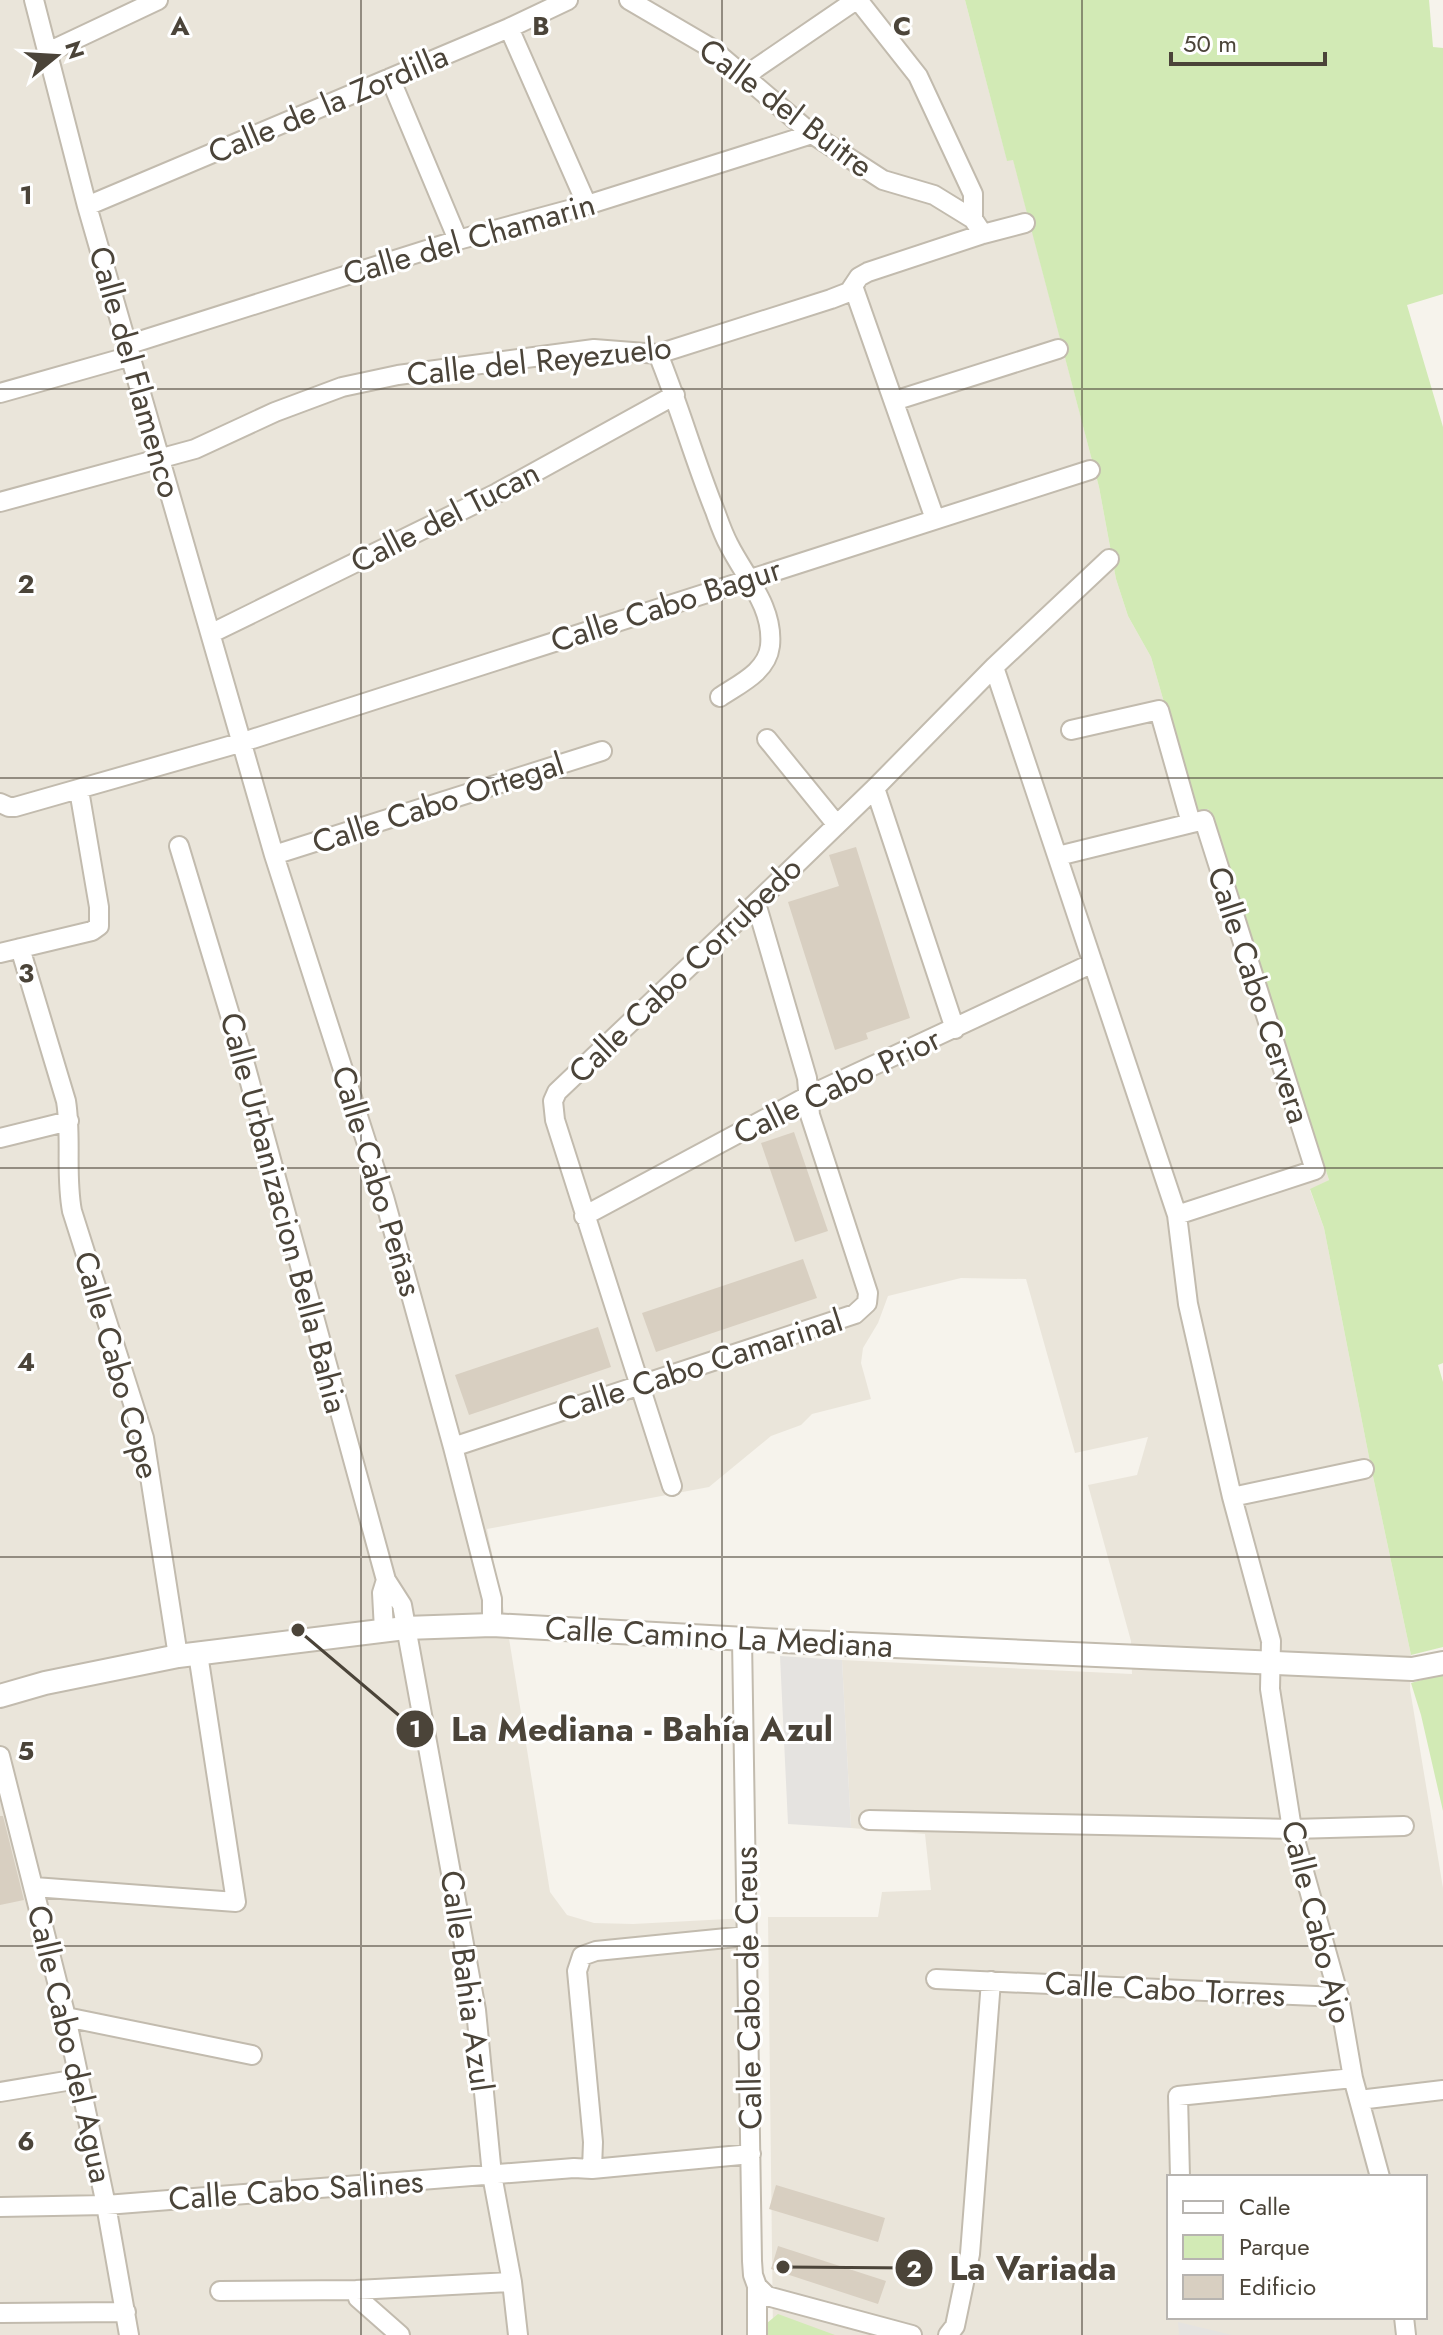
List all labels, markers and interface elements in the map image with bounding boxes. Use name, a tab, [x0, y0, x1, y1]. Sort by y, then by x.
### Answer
text: A	[169, 7, 190, 45]
text: B	[532, 7, 550, 45]
text: C	[893, 7, 911, 45]
north arrow	[16, 16, 96, 96]
scale bar	[1171, 16, 1325, 66]
text: 50 m	[1183, 26, 1237, 61]
street label: Calle del Buitre	[689, 27, 883, 189]
street label: Calle de la Zordilla	[201, 33, 455, 175]
text: N	[57, 37, 93, 63]
text: 1	[19, 176, 33, 214]
street label: Calle del Chamarin	[338, 181, 600, 297]
street label: Calle del Flamenco	[77, 241, 193, 503]
street label: Calle del Reyezuelo	[404, 324, 674, 398]
street label: Calle del Tucan	[343, 450, 547, 584]
street label: Calle Cabo Bagur	[545, 546, 787, 664]
text: 2	[17, 565, 35, 603]
street label: Calle Cabo Ortegal	[306, 741, 570, 865]
street label: Calle Cabo Corrubedo	[558, 846, 812, 1094]
street label: Calle Cabo Cervera	[1196, 861, 1322, 1129]
text: 3	[18, 954, 34, 992]
street label: Calle Urbanizacion Bella Bahia	[208, 1007, 360, 1419]
street label: Calle Cabo Prior	[726, 1016, 948, 1156]
street label: Calle Cabo Peñas	[320, 1060, 434, 1302]
street label: Calle Cabo Cope	[63, 1246, 171, 1484]
street label: Calle Cabo Camarinal	[552, 1297, 848, 1433]
text: 4	[17, 1343, 35, 1381]
street label: Calle Camino La Mediana	[544, 1605, 894, 1669]
callout: La Mediana - Bahía Azul	[395, 1700, 849, 1758]
text: La Mediana - Bahía Azul	[451, 1705, 833, 1754]
text: 1	[409, 1711, 421, 1746]
text: 5	[18, 1732, 34, 1770]
street label: Calle Cabo Ajo	[1270, 1816, 1364, 2028]
street label: Calle Cabo de Creus	[723, 1846, 773, 2130]
street label: Calle Bahia Azul	[429, 1868, 505, 2094]
street label: Calle Cabo del Agua	[16, 1900, 124, 2188]
street label: Calle Cabo Torres	[1044, 1960, 1286, 2018]
text: 6	[17, 2122, 35, 2160]
street label: Calle Cabo Salines	[167, 2158, 425, 2222]
legend	[1167, 2175, 1427, 2319]
text: Calle	[1239, 2189, 1290, 2224]
text: Parque	[1239, 2229, 1310, 2264]
callout: La Variada	[894, 2239, 1133, 2297]
text: La Variada	[949, 2244, 1117, 2293]
text: 2	[906, 2251, 922, 2286]
text: Edificio	[1239, 2269, 1316, 2304]

